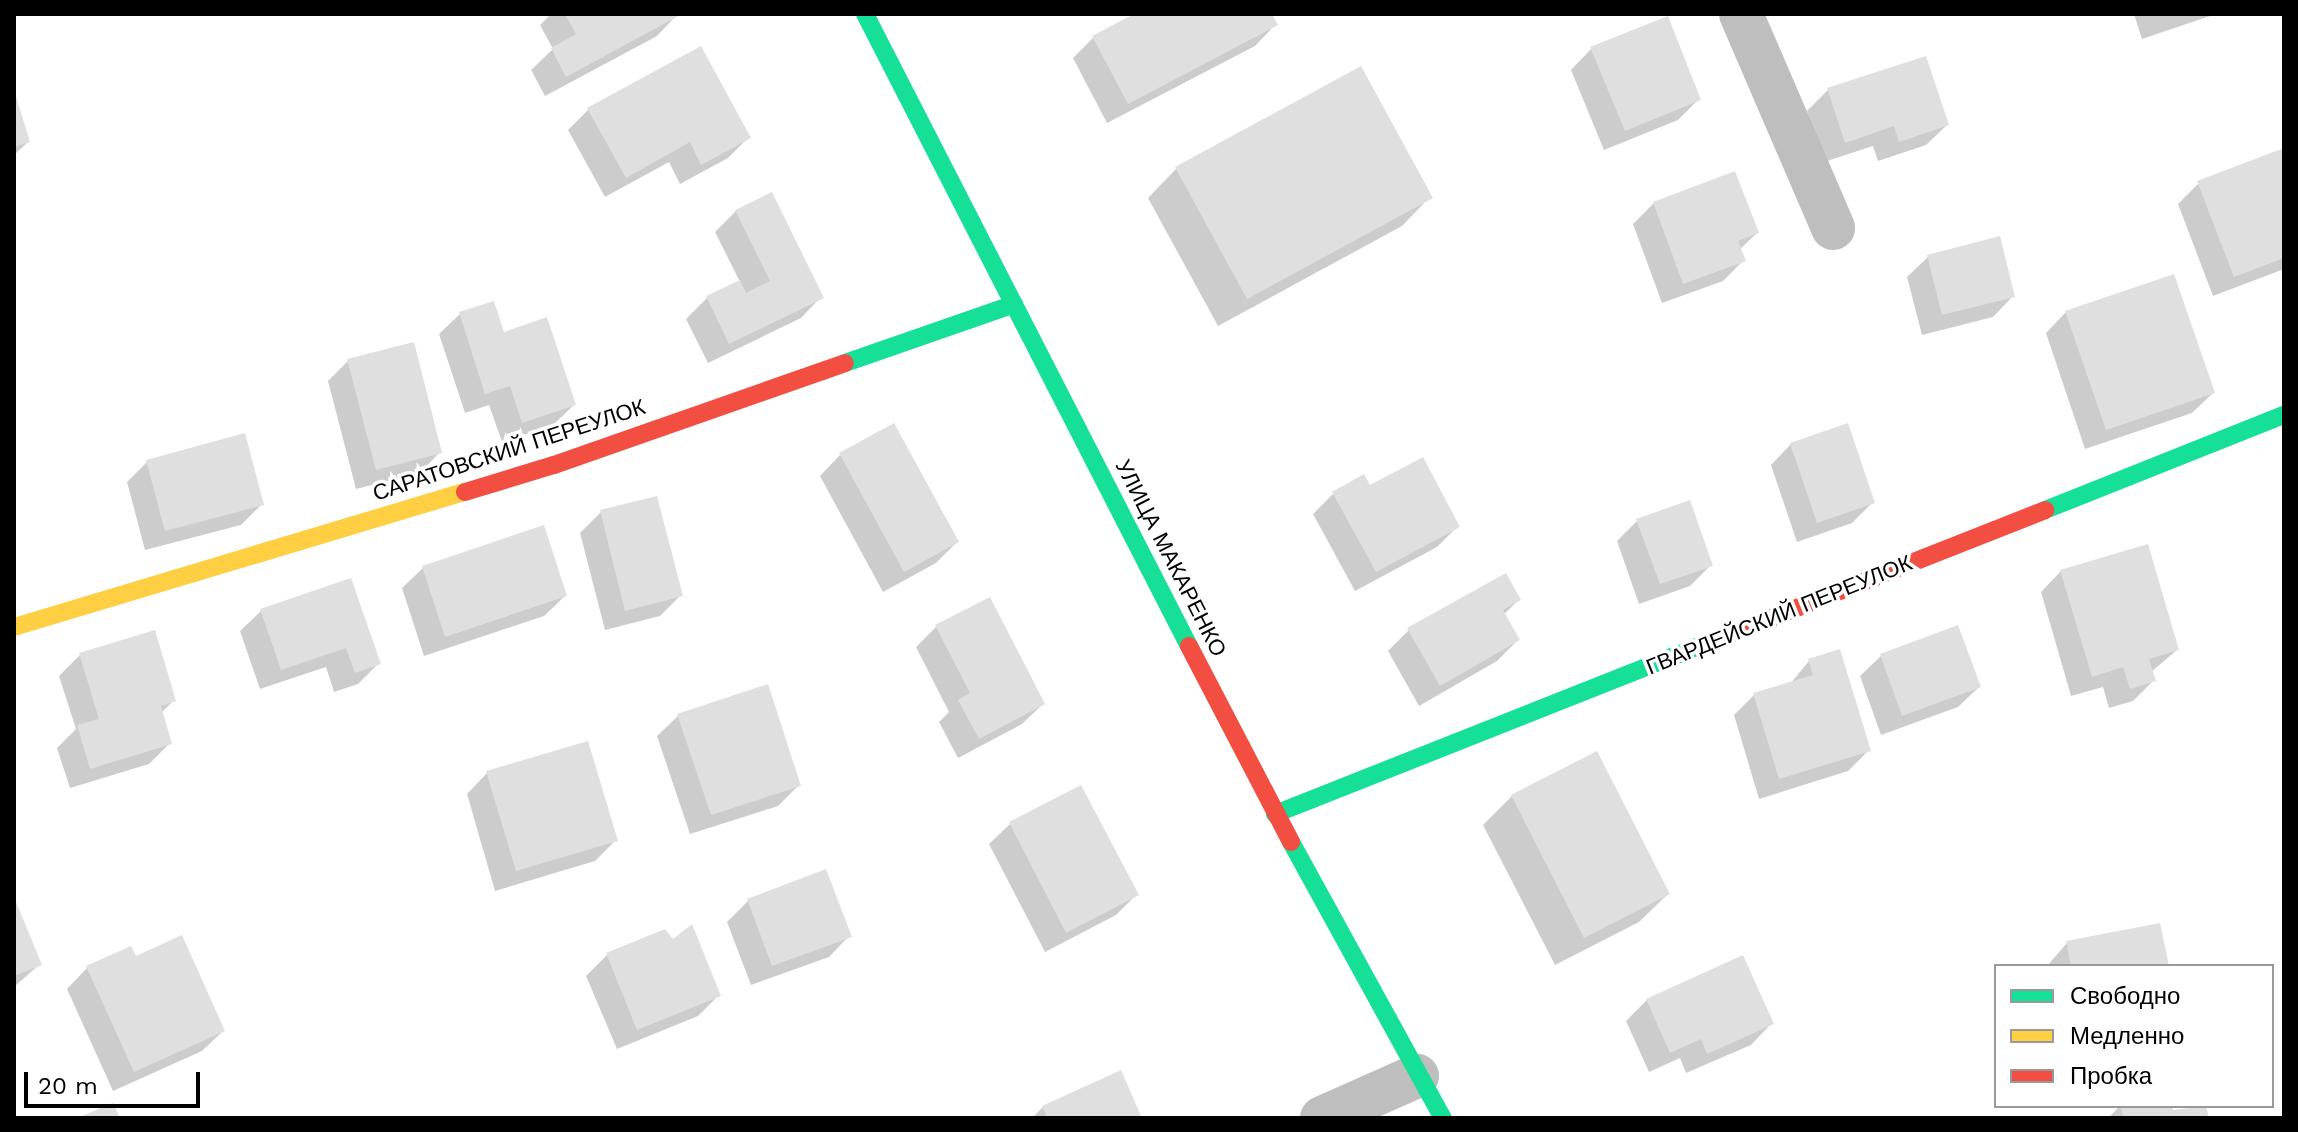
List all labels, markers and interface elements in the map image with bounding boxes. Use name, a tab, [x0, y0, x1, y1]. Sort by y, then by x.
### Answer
street label: САРАТОВСКИЙ ПЕРЕУЛОК	[369, 393, 649, 507]
street label: УЛИЦА МАКАРЕНКО	[1110, 455, 1232, 661]
street label: ГВАРДЕЙСКИЙ ПЕРЕУЛОК	[1642, 549, 1916, 681]
legend	[1994, 964, 2274, 1108]
text: Свободно	[2070, 982, 2180, 1010]
text: Медленно	[2070, 1022, 2184, 1050]
scale bar	[28, 1056, 204, 1106]
text: Пробка	[2070, 1062, 2152, 1090]
text: 20 m	[38, 1072, 98, 1100]

